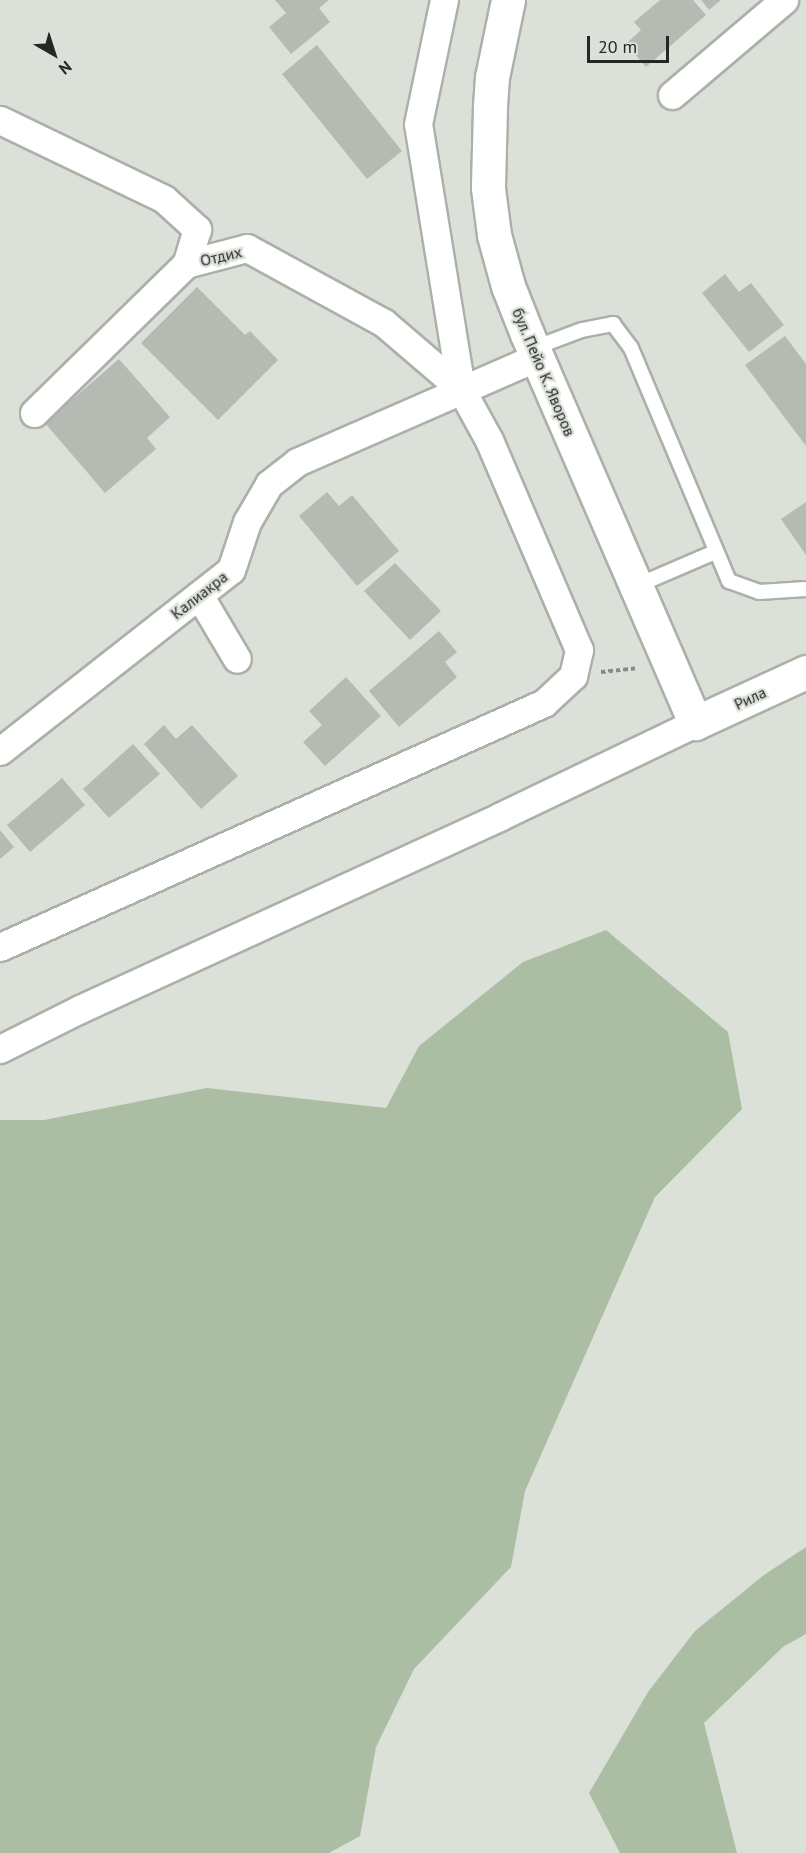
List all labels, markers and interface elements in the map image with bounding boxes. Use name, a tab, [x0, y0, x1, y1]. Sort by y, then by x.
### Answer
north arrow	[24, 24, 84, 84]
scale bar	[590, 24, 672, 62]
text: 20 m	[598, 35, 637, 58]
text: N	[55, 57, 76, 79]
street label: Отдих	[198, 242, 244, 270]
street label: бул. Пейо К. Яворов	[508, 304, 580, 440]
street label: Калиакра	[167, 567, 231, 623]
street label: Рила	[731, 682, 769, 714]

